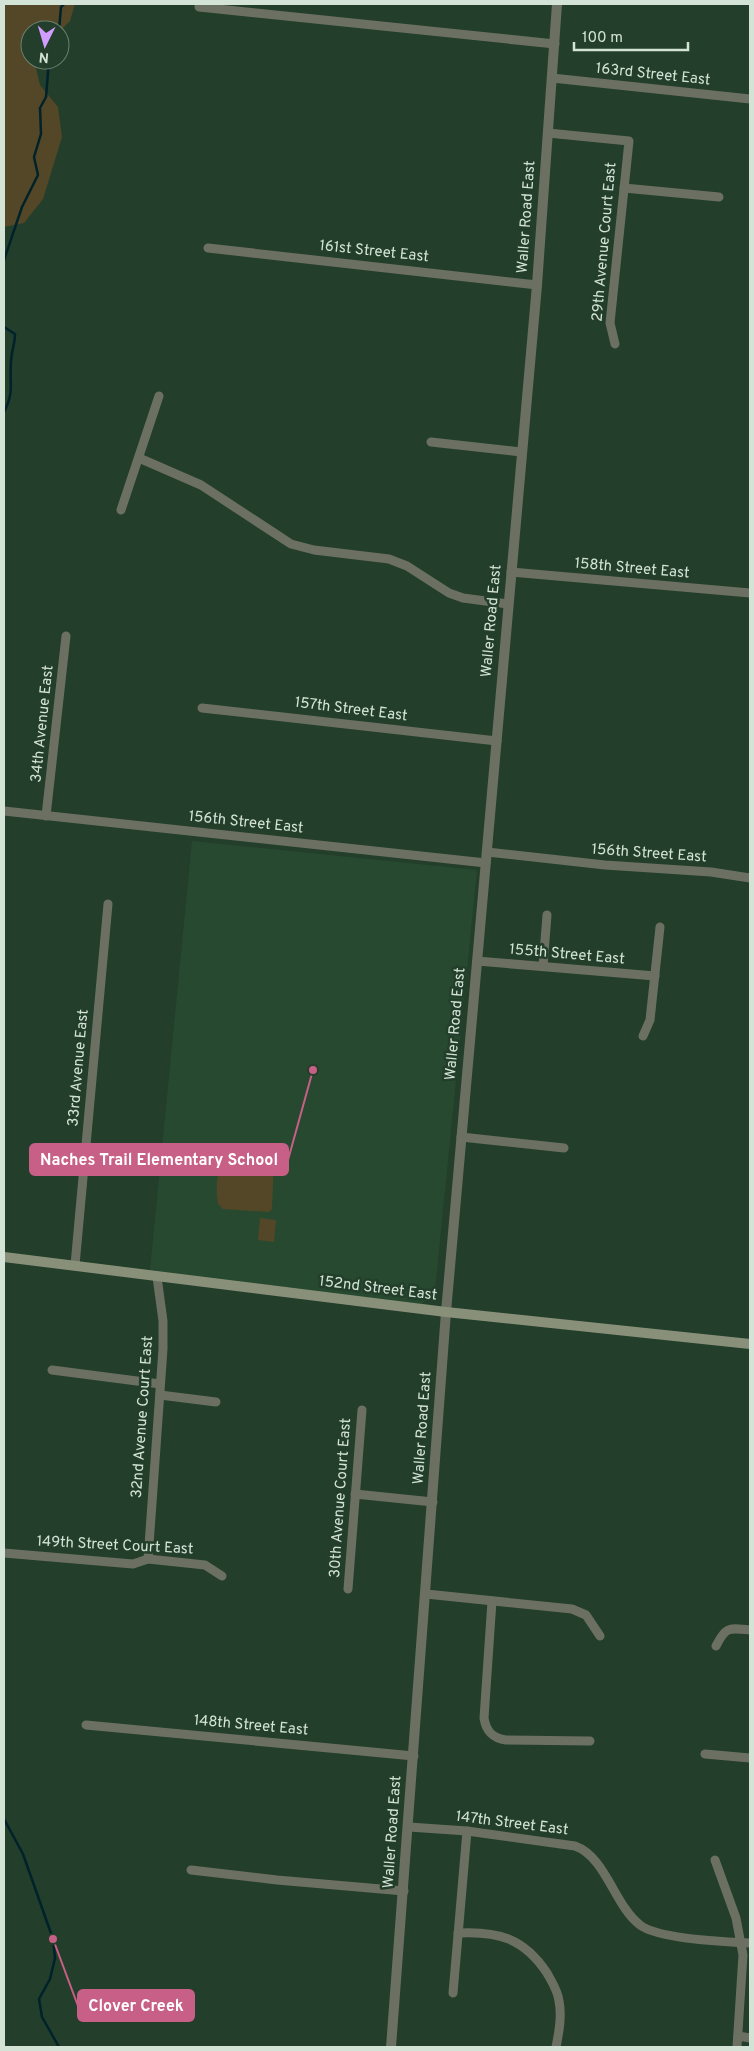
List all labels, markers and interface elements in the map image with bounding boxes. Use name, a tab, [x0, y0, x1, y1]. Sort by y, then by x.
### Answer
north arrow	[20, 20, 70, 70]
scale bar	[574, 20, 688, 52]
text: 100 m	[582, 29, 623, 48]
text: N	[38, 48, 50, 65]
street label: 163rd Street East	[595, 60, 711, 90]
street label: Waller Road East	[514, 160, 540, 274]
street label: 29th Avenue Court East	[589, 162, 621, 322]
street label: 161st Street East	[318, 237, 430, 267]
street label: 158th Street East	[574, 555, 690, 583]
street label: Waller Road East	[478, 564, 506, 678]
street label: 34th Avenue East	[27, 664, 59, 784]
street label: 157th Street East	[293, 694, 409, 726]
street label: 156th Street East	[188, 808, 304, 838]
street label: 156th Street East	[591, 840, 707, 868]
street label: 155th Street East	[509, 940, 625, 970]
street label: Waller Road East	[442, 967, 470, 1081]
street label: 33rd Avenue East	[64, 1008, 94, 1128]
callout: Naches Trail Elementary School	[30, 1144, 288, 1175]
text: Naches Trail Elementary School	[40, 1151, 278, 1171]
street label: 152nd Street East	[318, 1272, 438, 1306]
street label: 32nd Avenue Court East	[128, 1335, 158, 1499]
street label: Waller Road East	[410, 1371, 436, 1485]
street label: 30th Avenue Court East	[326, 1417, 356, 1579]
street label: 149th Street Court East	[36, 1532, 194, 1560]
street label: 148th Street East	[193, 1712, 309, 1740]
street label: Waller Road East	[380, 1775, 406, 1889]
street label: 147th Street East	[455, 1808, 569, 1840]
callout: Clover Creek	[78, 1990, 194, 2021]
text: Clover Creek	[88, 1997, 184, 2017]

